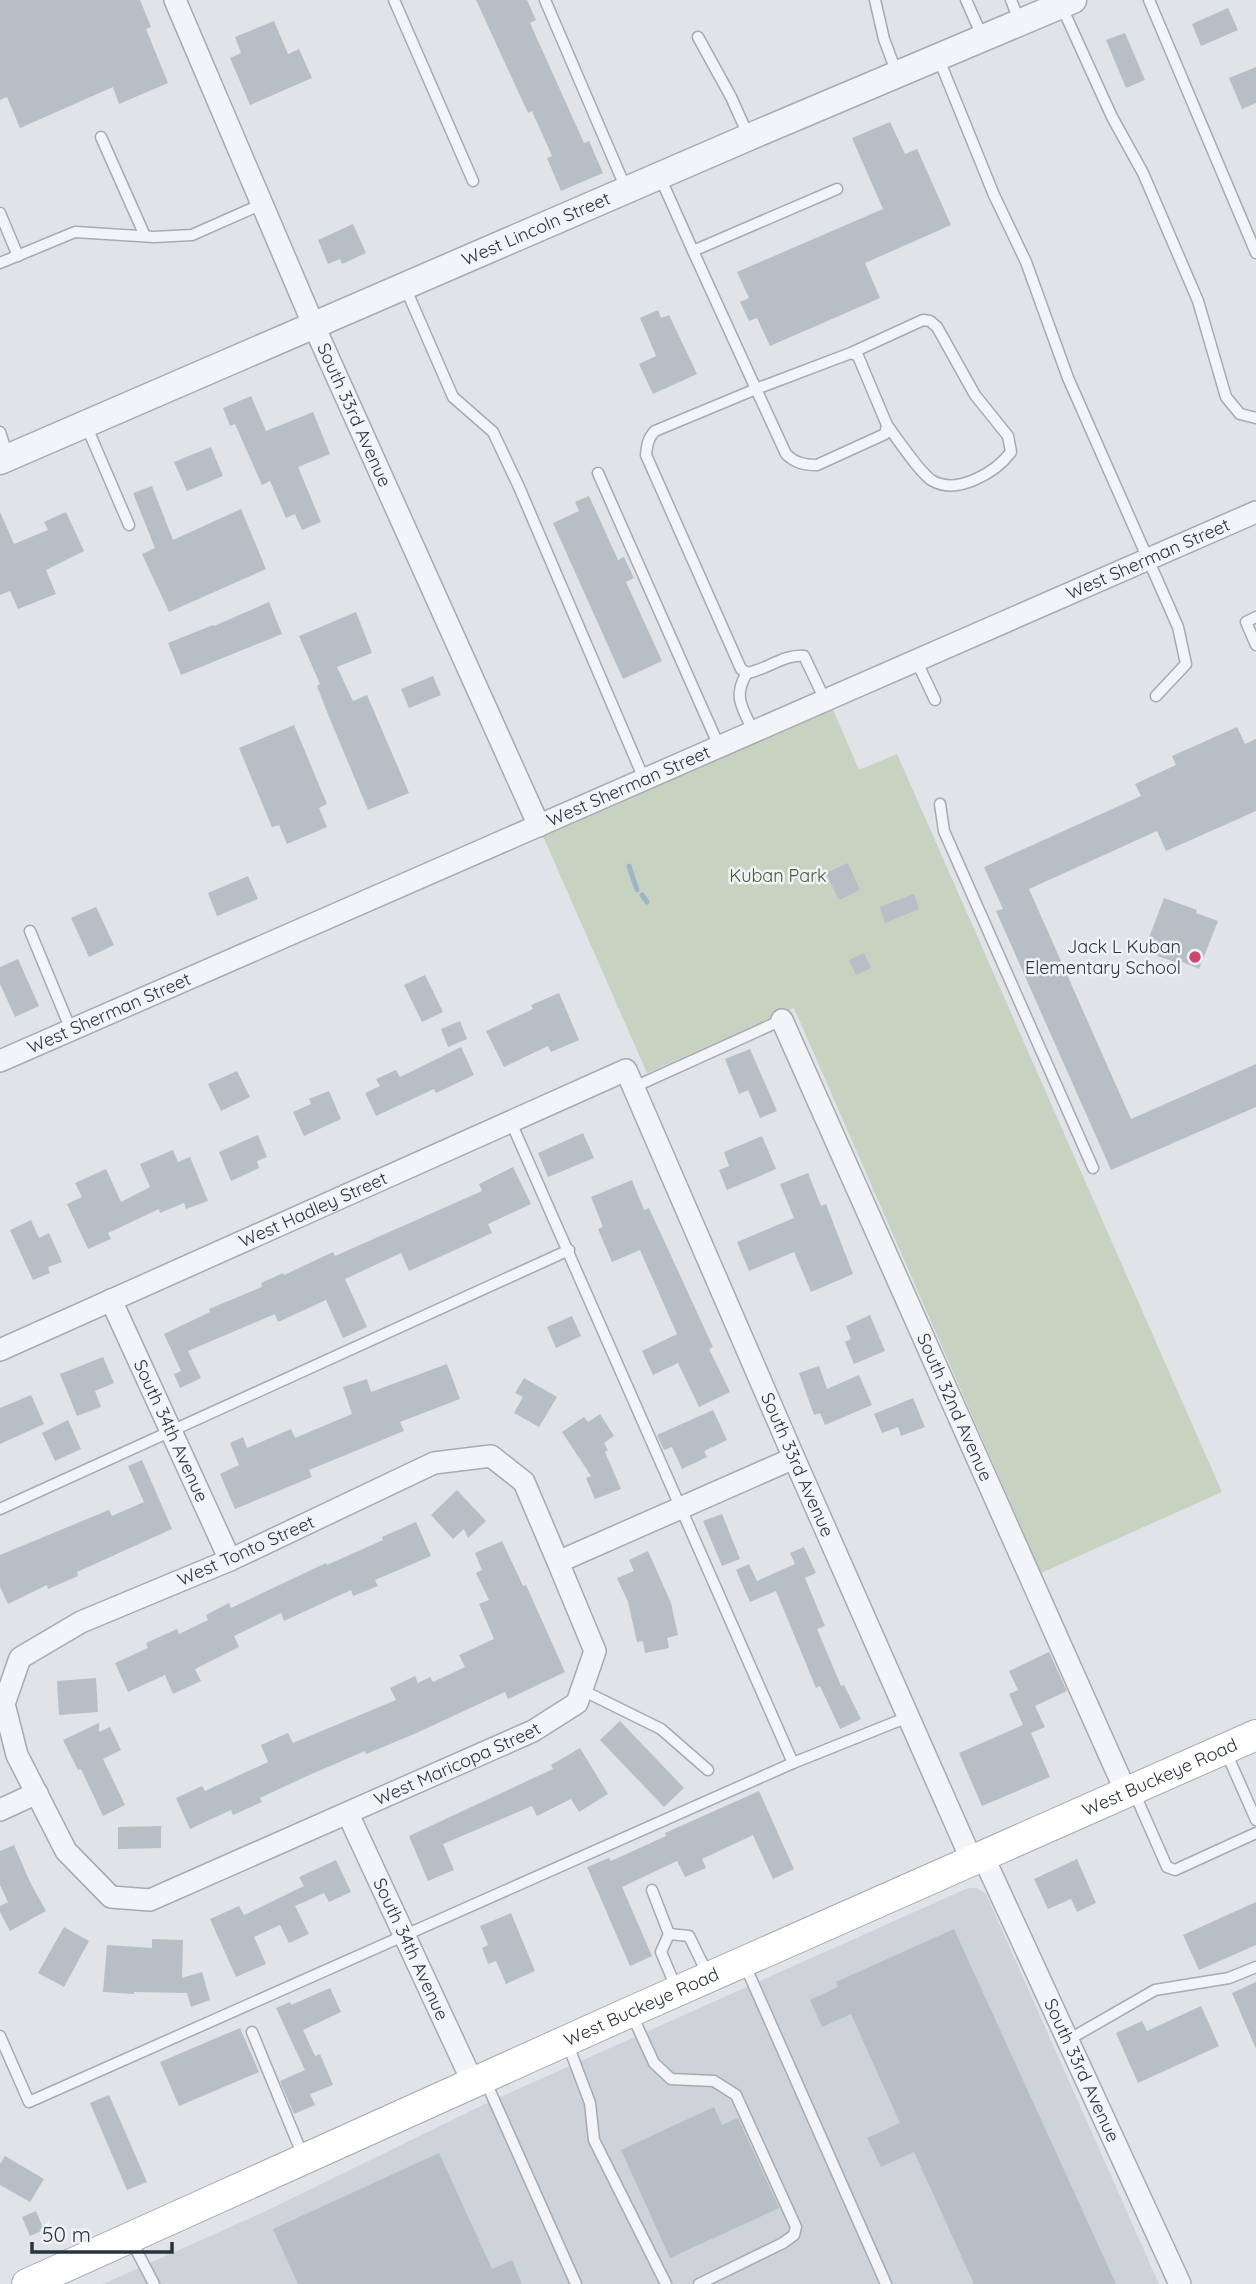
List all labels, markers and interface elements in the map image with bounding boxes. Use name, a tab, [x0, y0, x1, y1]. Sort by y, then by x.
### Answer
street label: West Lincoln Street	[458, 186, 614, 271]
street label: South 33rd Avenue	[312, 339, 397, 490]
street label: West Sherman Street	[1063, 513, 1233, 605]
street label: West Sherman Street	[543, 740, 714, 832]
park label: Kuban Park	[729, 864, 827, 887]
place label: Jack L Kuban Elementary School	[1025, 935, 1181, 979]
marker: Jack L Kuban Elementary School	[1187, 949, 1203, 965]
street label: West Sherman Street	[24, 967, 194, 1059]
street label: West Hadley Street	[235, 1166, 391, 1253]
street label: South 32nd Avenue	[912, 1329, 998, 1485]
street label: South 34th Avenue	[129, 1356, 214, 1506]
street label: South 33rd Avenue	[756, 1389, 839, 1540]
street label: West Tonto Street	[174, 1510, 318, 1591]
street label: West Maricopa Street	[370, 1717, 545, 1811]
street label: West Buckeye Road	[1079, 1733, 1241, 1821]
street label: South 34th Avenue	[368, 1874, 454, 2024]
street label: West Buckeye Road	[560, 1962, 722, 2051]
street label: South 33rd Avenue	[1039, 1995, 1125, 2146]
scale bar	[32, 2210, 172, 2254]
text: 50 m	[42, 2221, 91, 2247]

